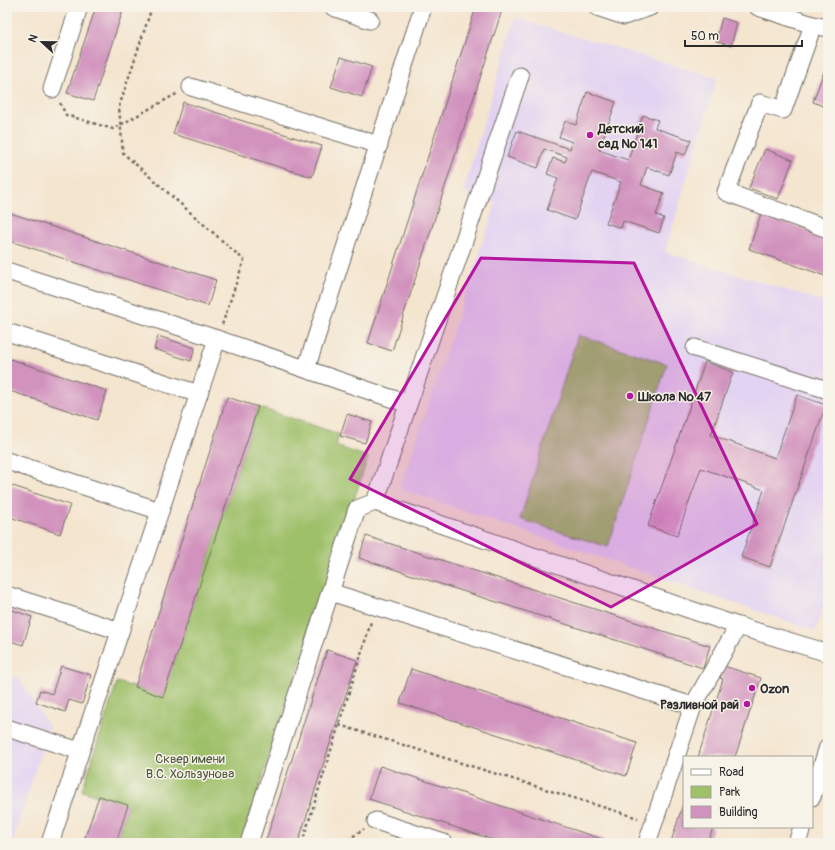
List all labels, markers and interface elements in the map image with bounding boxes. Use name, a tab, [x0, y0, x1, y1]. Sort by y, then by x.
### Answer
north arrow	[22, 22, 62, 62]
scale bar	[685, 22, 802, 48]
text: 50 m	[691, 29, 719, 44]
text: N	[26, 32, 41, 44]
place label: Детский сад № 141	[597, 121, 658, 152]
marker: Детский сад № 141	[585, 130, 595, 140]
place label: Школа № 47	[637, 389, 711, 405]
marker: Школа № 47	[625, 391, 635, 401]
place label: Ozon	[760, 681, 790, 697]
marker: Ozon	[747, 683, 757, 693]
place label: Разливной рай	[660, 697, 739, 713]
marker: Разливной рай	[742, 699, 752, 709]
park label: Сквер имени В.С. Хользунова	[146, 751, 234, 782]
legend	[683, 756, 813, 828]
text: Road	[719, 765, 744, 780]
text: Park	[719, 785, 740, 800]
text: Building	[719, 805, 758, 820]

